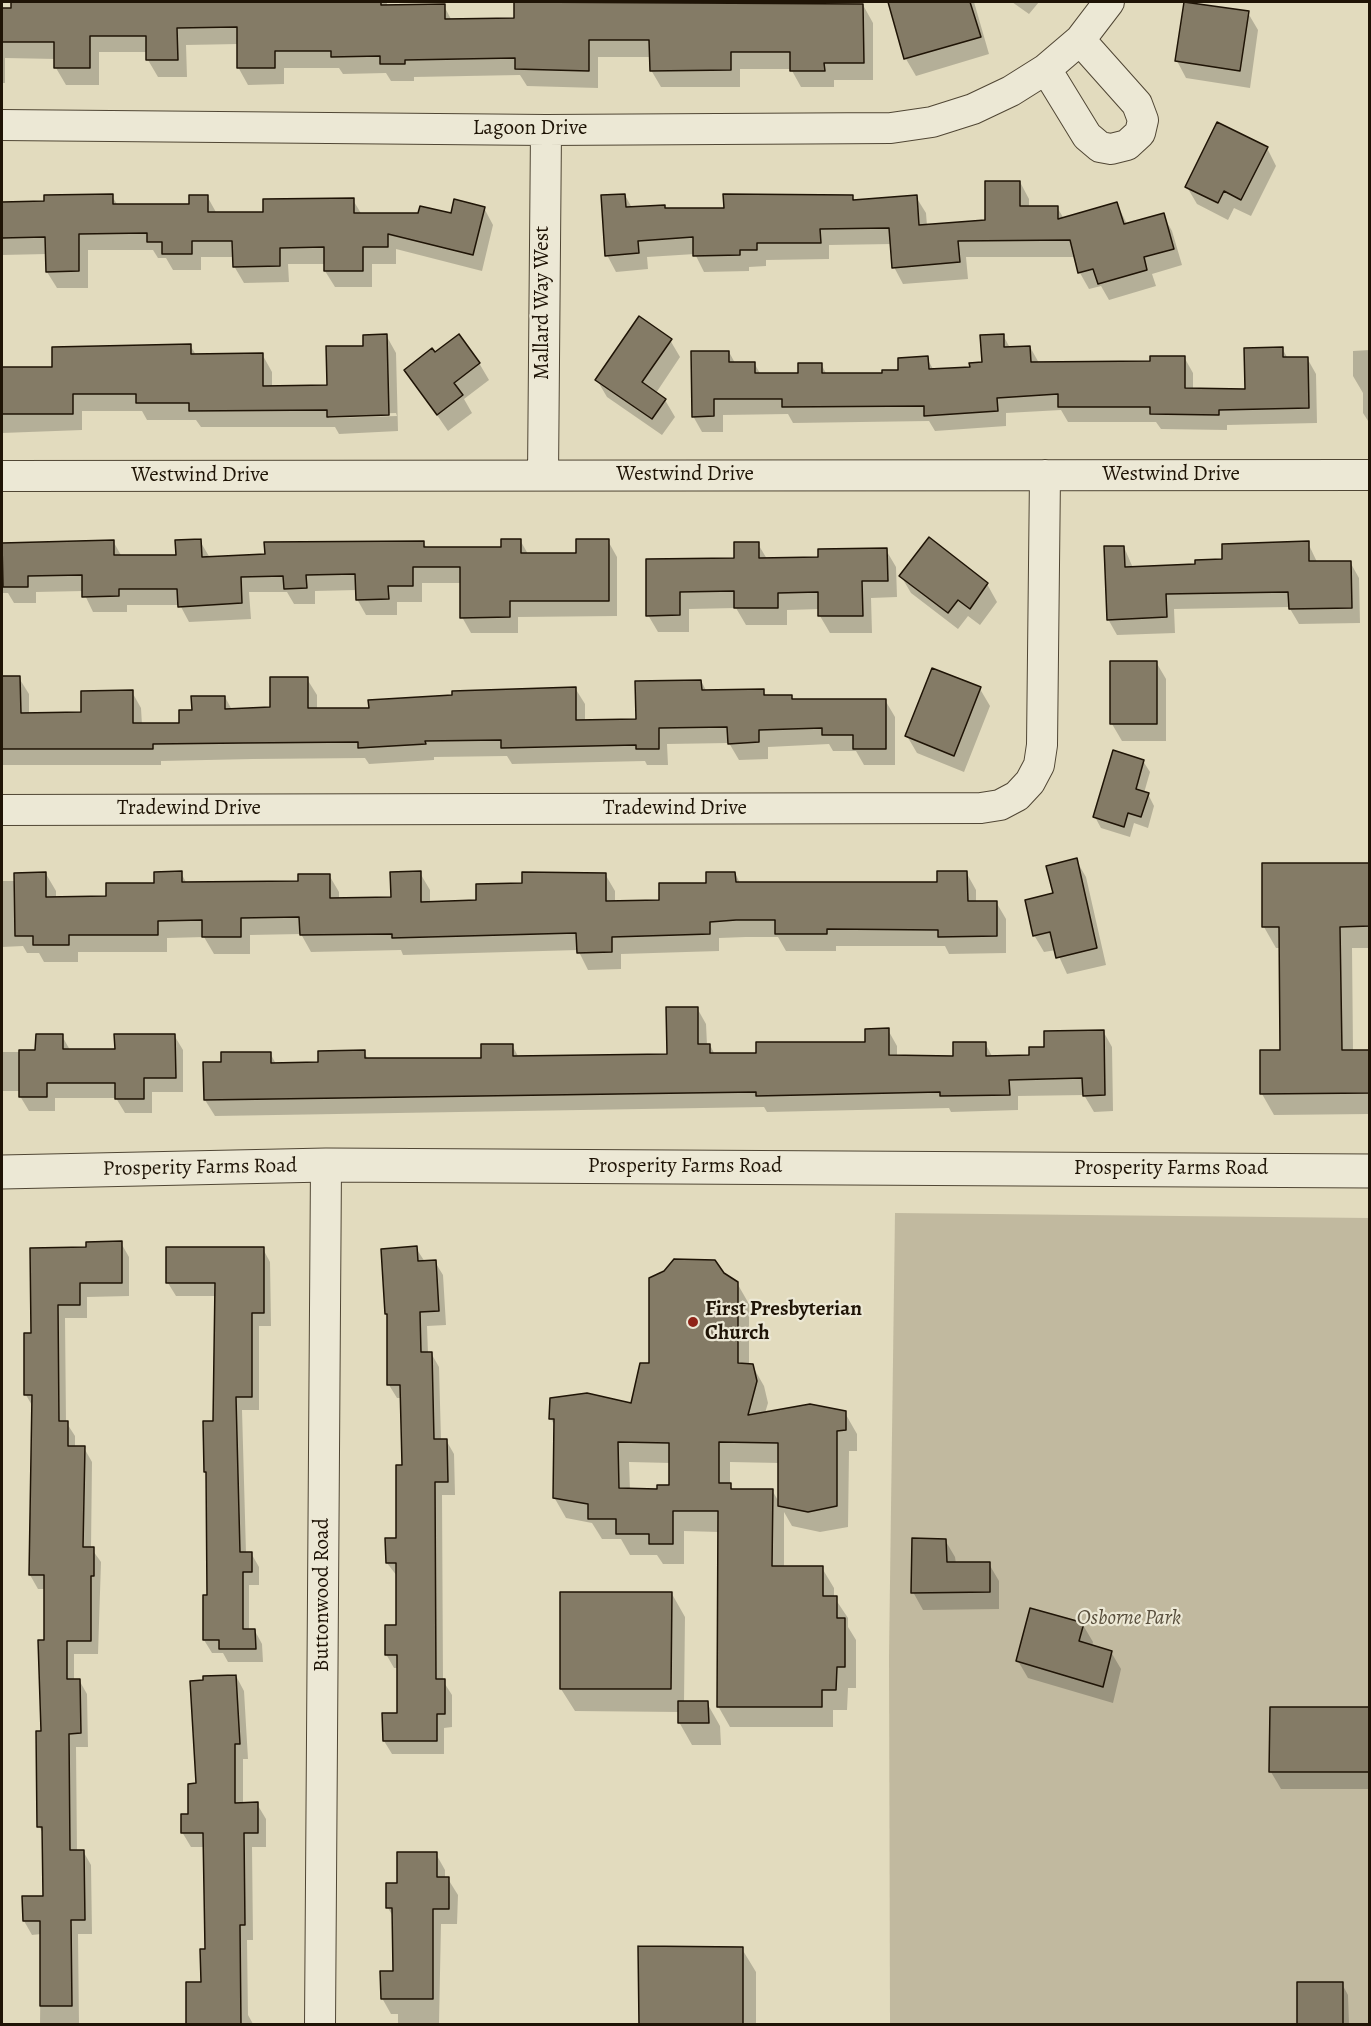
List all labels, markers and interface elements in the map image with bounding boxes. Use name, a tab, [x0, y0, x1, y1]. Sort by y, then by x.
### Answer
street label: Lagoon Drive	[473, 116, 587, 142]
street label: Mallard Way West	[530, 226, 556, 380]
street label: Westwind Drive	[616, 462, 754, 488]
street label: Westwind Drive	[1102, 462, 1240, 488]
street label: Westwind Drive	[131, 463, 269, 489]
street label: Tradewind Drive	[117, 796, 261, 822]
street label: Tradewind Drive	[603, 796, 747, 822]
street label: Prosperity Farms Road	[103, 1154, 297, 1182]
street label: Prosperity Farms Road	[588, 1154, 782, 1180]
street label: Prosperity Farms Road	[1074, 1156, 1268, 1182]
place label: First Presbyterian Church	[705, 1297, 862, 1347]
marker: First Presbyterian Church	[686, 1315, 700, 1329]
street label: Buttonwood Road	[310, 1518, 336, 1672]
park label: Osborne Park	[1077, 1606, 1181, 1632]

